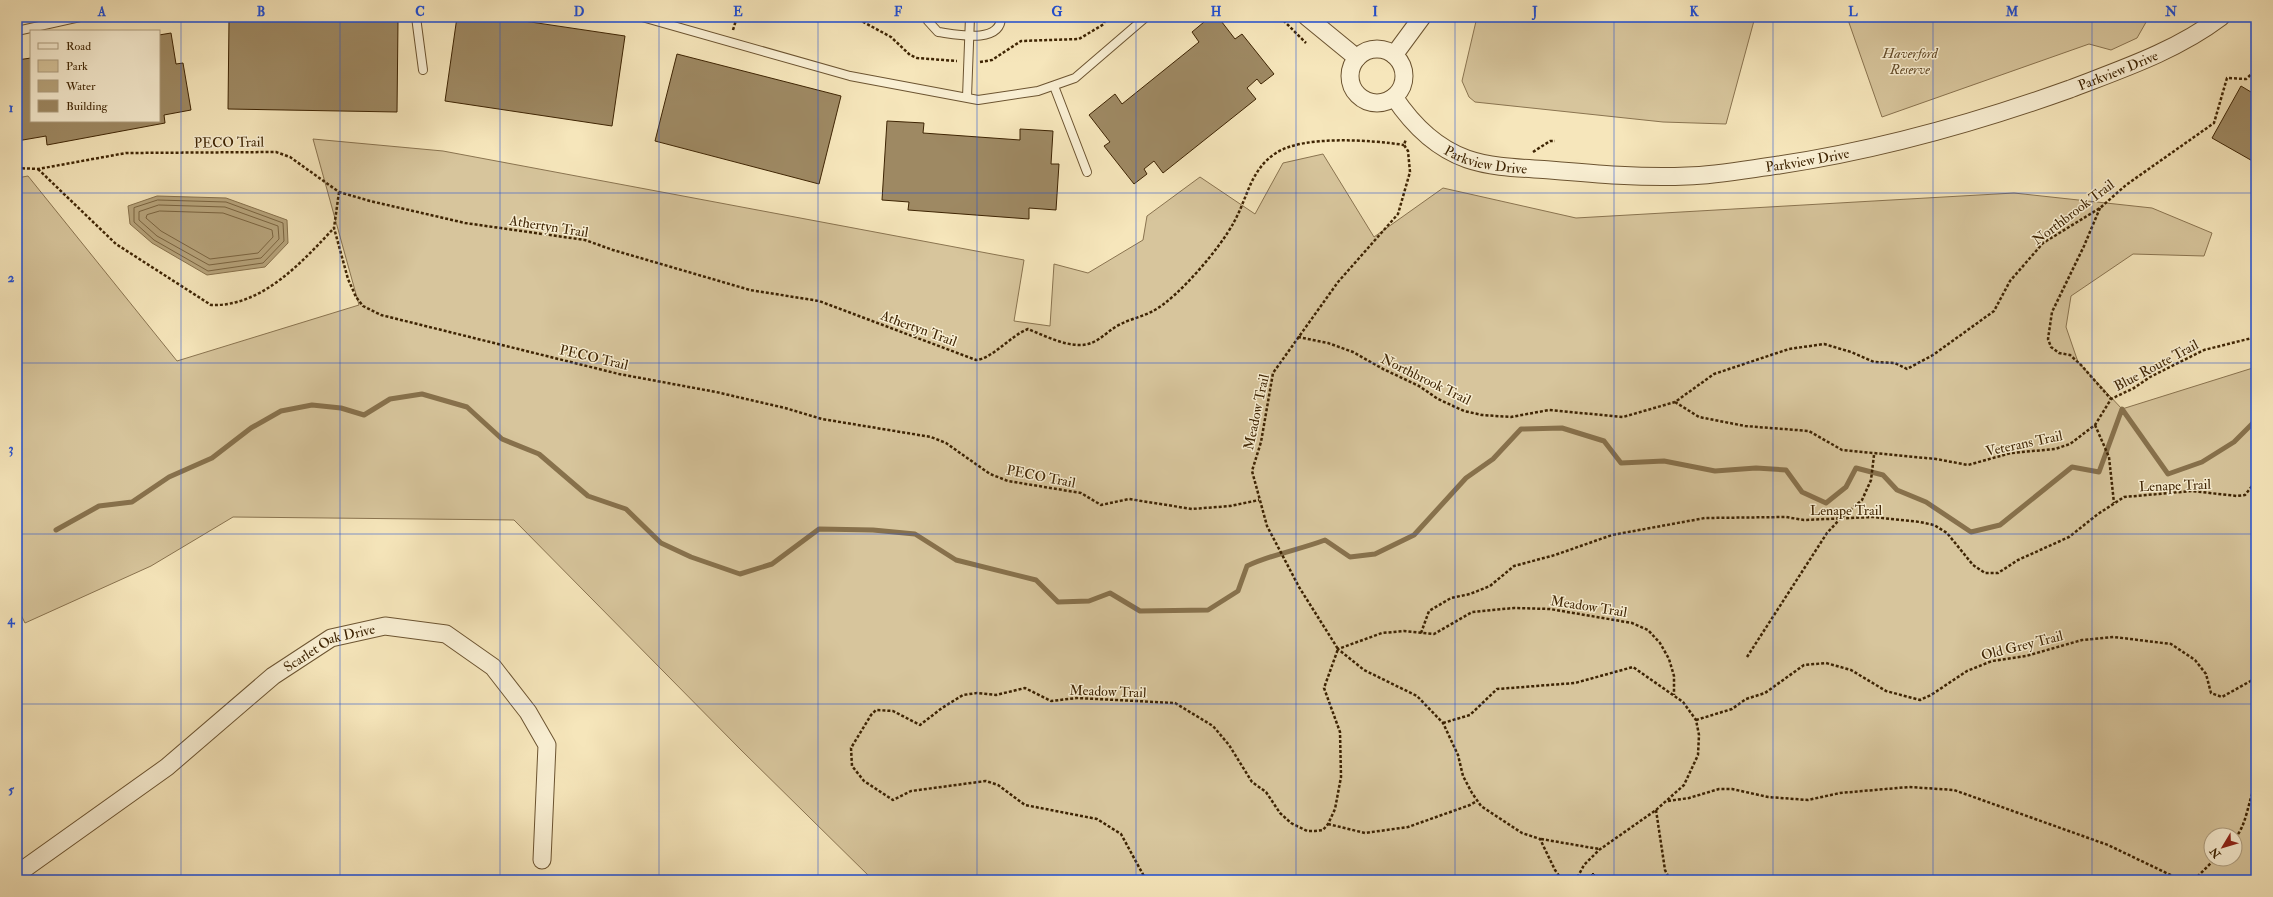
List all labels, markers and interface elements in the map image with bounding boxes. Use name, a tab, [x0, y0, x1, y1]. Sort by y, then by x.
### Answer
text: A	[97, 4, 107, 20]
text: B	[257, 4, 265, 20]
text: C	[415, 4, 425, 20]
text: D	[574, 4, 585, 20]
text: E	[733, 4, 743, 20]
text: F	[894, 4, 903, 20]
text: G	[1052, 4, 1063, 20]
text: H	[1211, 4, 1222, 20]
text: I	[1372, 4, 1378, 20]
text: J	[1531, 4, 1538, 21]
text: K	[1689, 4, 1699, 20]
text: L	[1848, 4, 1858, 20]
text: M	[2005, 4, 2019, 20]
text: N	[2164, 4, 2177, 20]
legend	[30, 30, 160, 122]
text: Road	[66, 39, 91, 54]
park label: Haverford Reserve	[1881, 45, 1939, 78]
street label: Parkview Drive	[2076, 47, 2161, 94]
text: Park	[66, 59, 88, 74]
text: Water	[65, 79, 96, 94]
text: Building	[66, 99, 109, 114]
text: 1	[9, 100, 14, 116]
street label: PECO Trail	[194, 133, 265, 152]
street label: Parkview Drive	[1441, 142, 1528, 178]
street label: Parkview Drive	[1764, 145, 1851, 176]
street label: Northbrook Trail	[2029, 176, 2118, 249]
street label: Athertyn Trail	[507, 212, 590, 242]
text: 2	[8, 270, 15, 286]
street label: Athertyn Trail	[877, 306, 960, 351]
street label: Blue Route Trail	[2111, 336, 2202, 395]
street label: PECO Trail	[558, 341, 630, 374]
street label: Northbrook Trail	[1378, 350, 1474, 409]
street label: Meadow Trail	[1240, 372, 1273, 452]
street label: Veterans Trail	[1984, 427, 2064, 460]
text: 3	[9, 441, 14, 457]
street label: PECO Trail	[1005, 461, 1077, 492]
street label: Lenape Trail	[2139, 476, 2212, 496]
street label: Lenape Trail	[1810, 502, 1882, 520]
street label: Meadow Trail	[1549, 592, 1629, 621]
text: 4	[6, 612, 15, 628]
street label: Scarlet Oak Drive	[280, 620, 377, 676]
street label: Old Grey Trail	[1979, 627, 2065, 665]
street label: Meadow Trail	[1069, 682, 1147, 701]
text: 5	[8, 782, 14, 798]
north arrow	[2203, 827, 2243, 867]
text: N	[2207, 844, 2224, 862]

